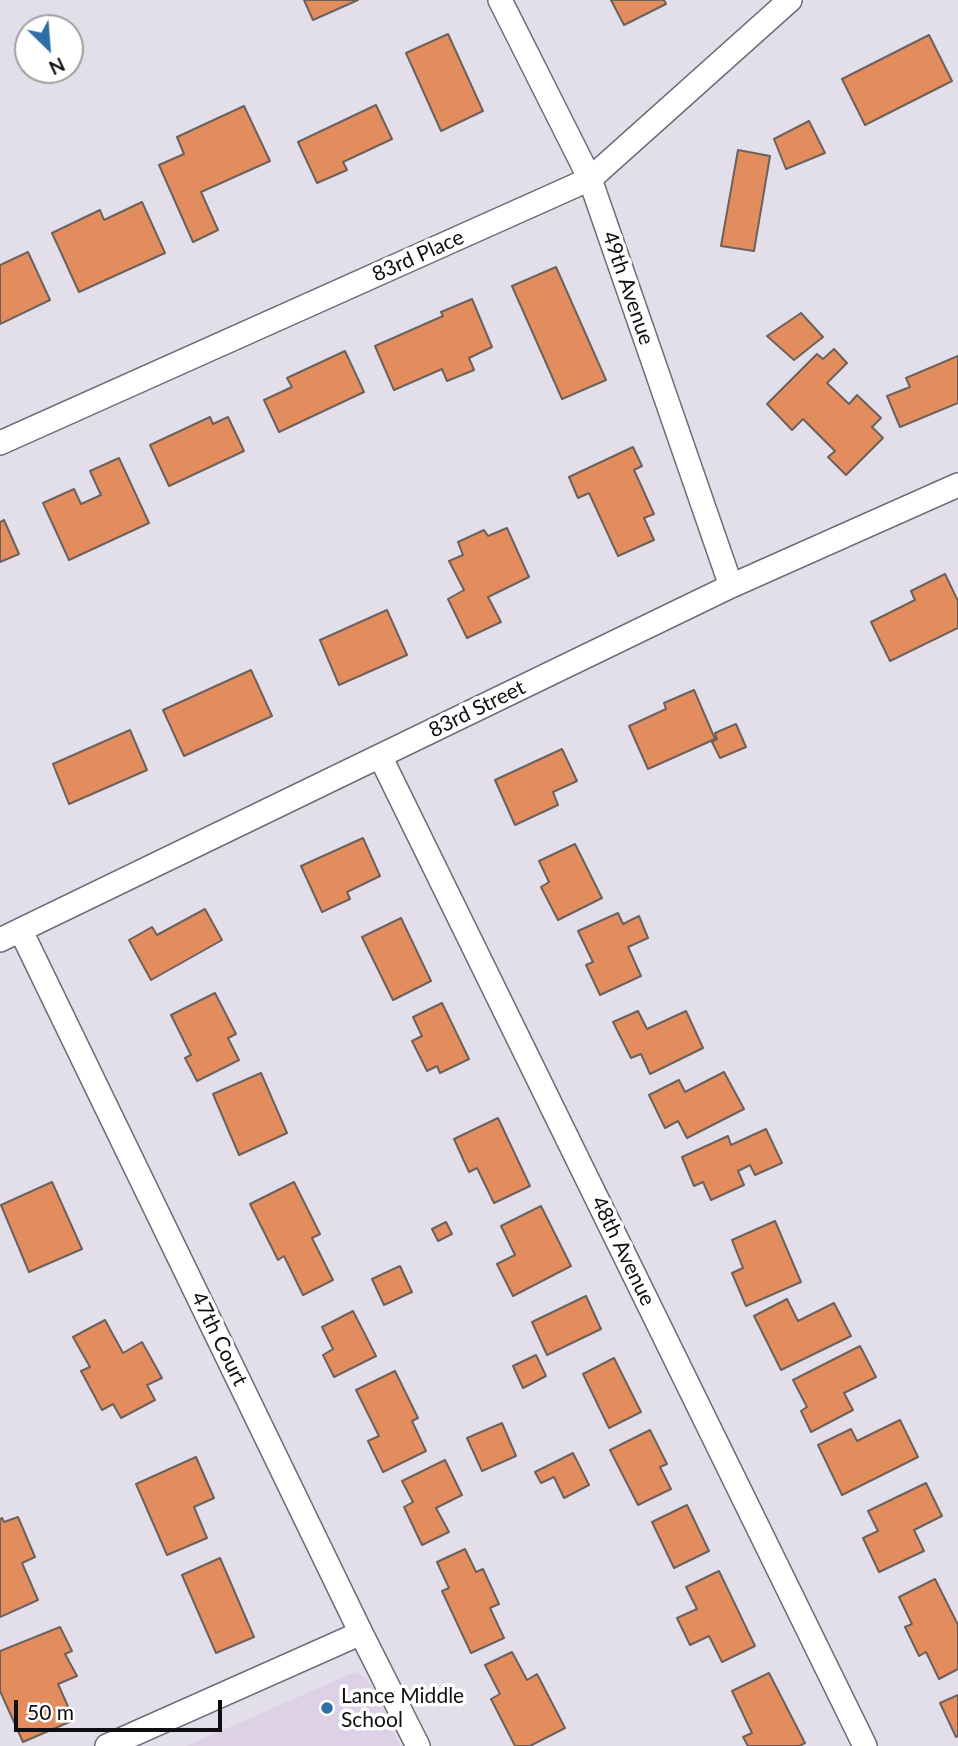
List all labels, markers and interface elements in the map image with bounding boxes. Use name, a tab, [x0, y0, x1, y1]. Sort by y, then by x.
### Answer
north arrow	[14, 14, 84, 84]
text: N	[46, 53, 69, 80]
street label: 83rd Place	[368, 225, 468, 287]
street label: 49th Avenue	[597, 228, 659, 348]
street label: 83rd Street	[425, 675, 529, 743]
street label: 48th Avenue	[586, 1192, 660, 1310]
street label: 47th Court	[185, 1288, 253, 1390]
place label: Lance Middle School	[341, 1683, 464, 1733]
scale bar	[18, 1686, 226, 1730]
text: 50 m	[27, 1699, 74, 1724]
marker: Lance Middle School	[319, 1700, 335, 1716]

